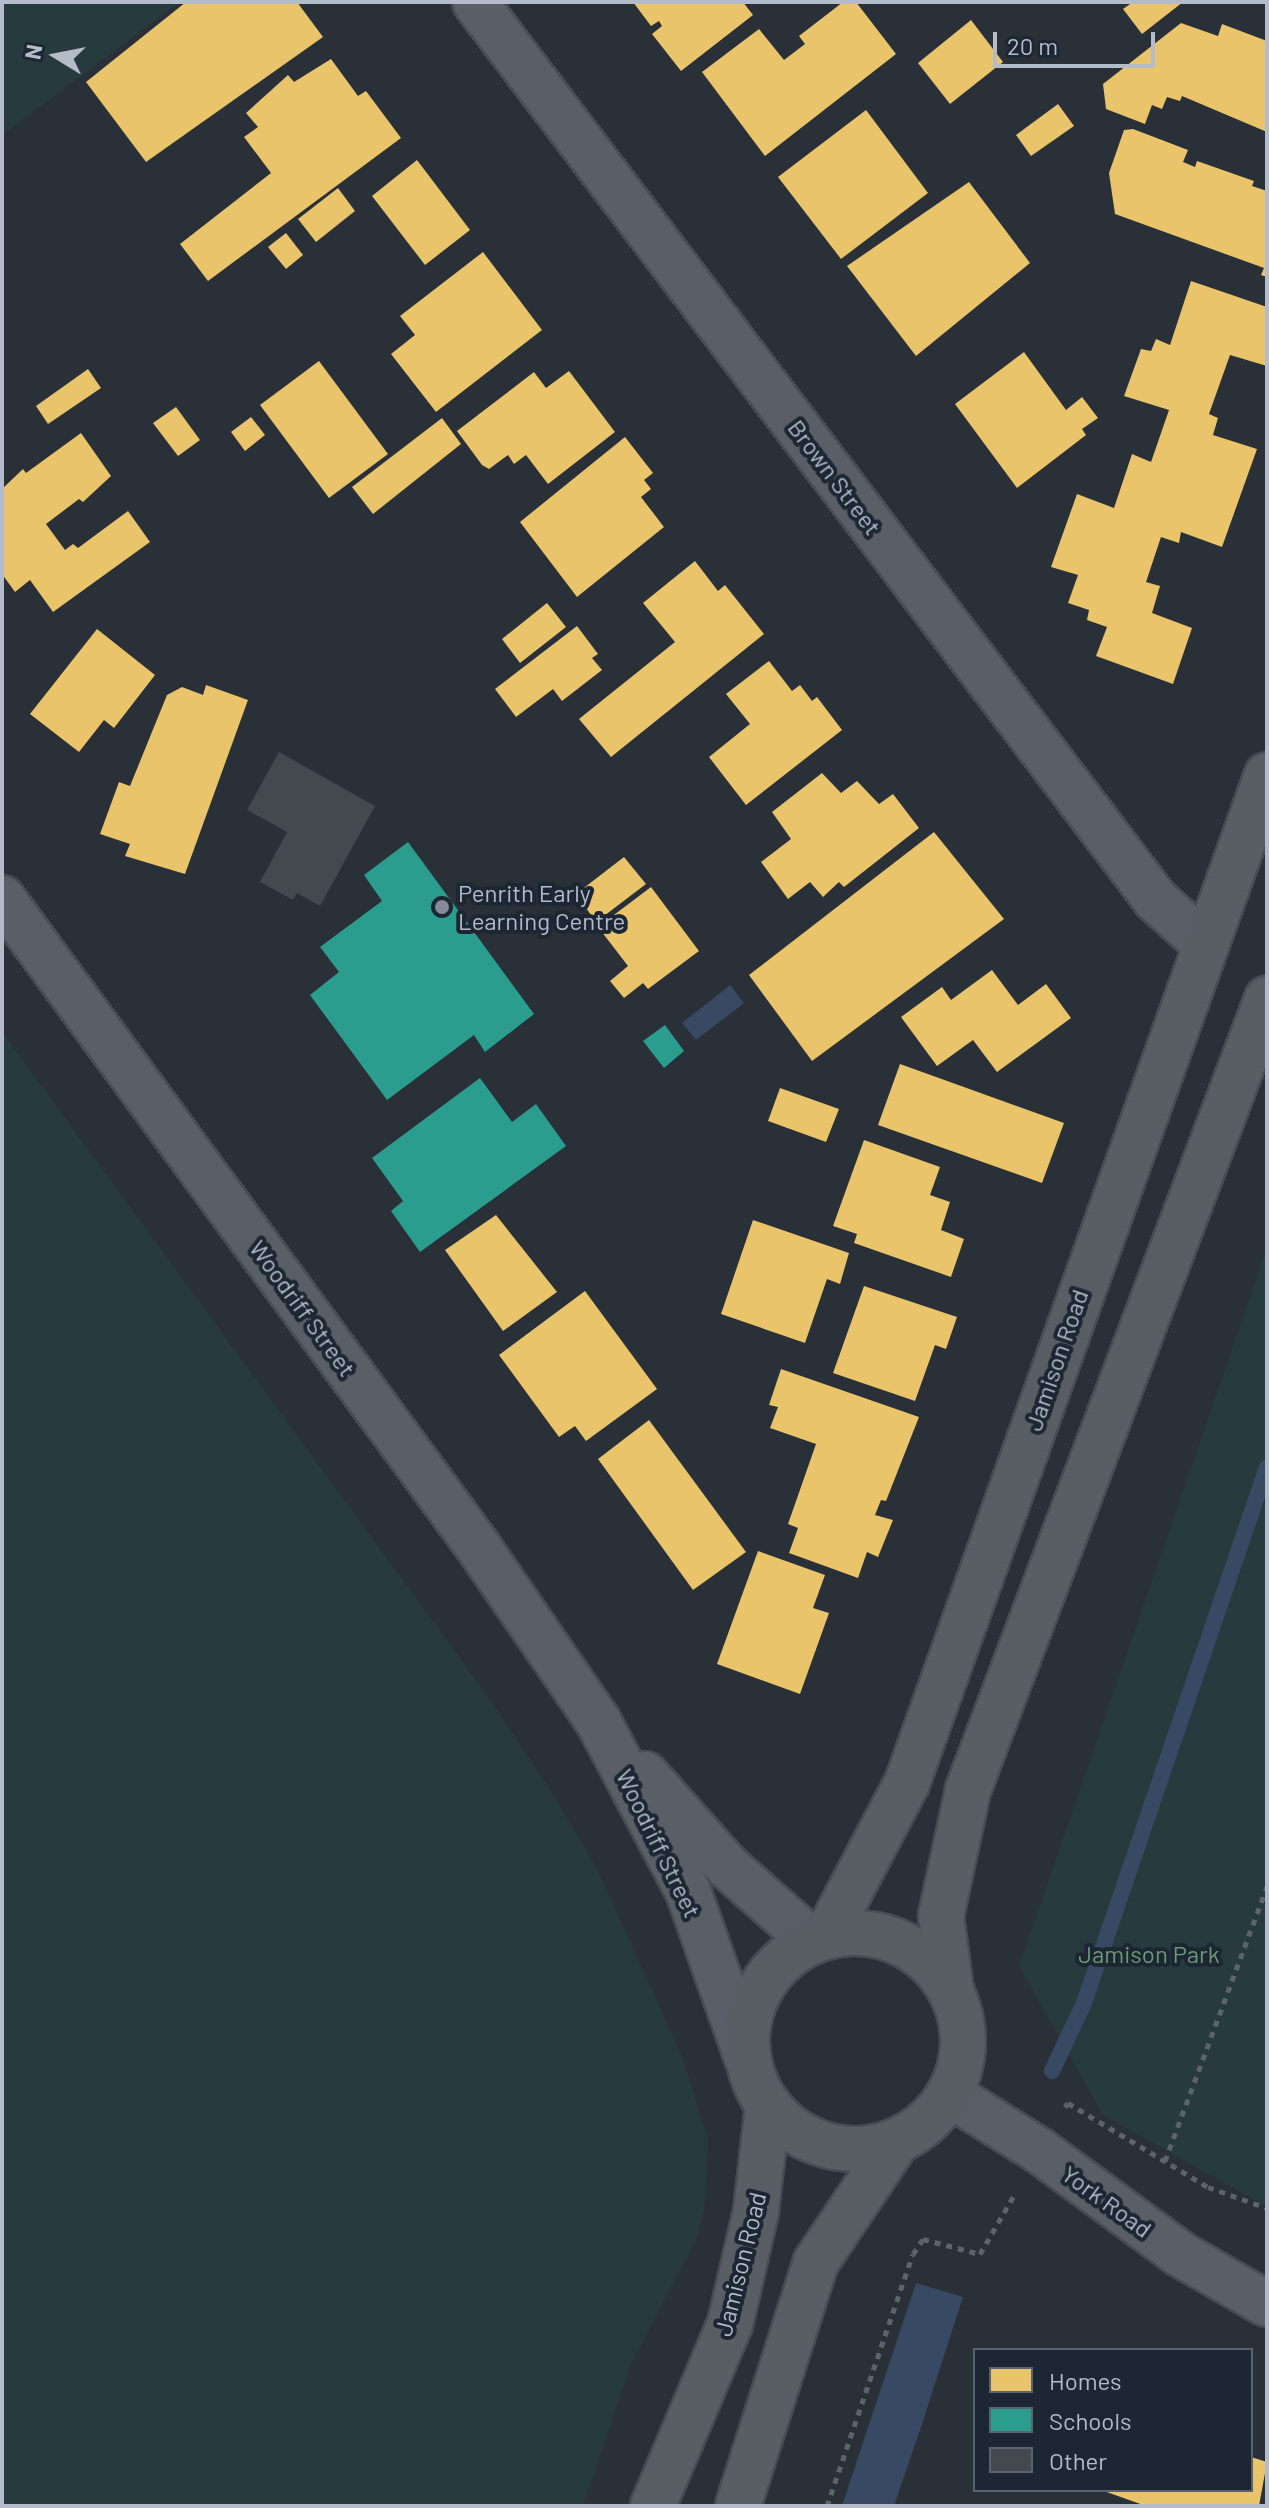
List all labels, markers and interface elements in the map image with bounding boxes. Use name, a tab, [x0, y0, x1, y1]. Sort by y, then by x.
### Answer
north arrow	[16, 16, 96, 96]
scale bar	[997, 16, 1159, 66]
text: 20 m	[1007, 31, 1058, 60]
text: N	[18, 42, 46, 61]
street label: Brown Street	[782, 414, 888, 540]
place label: Penrith Early Learning Centre	[458, 879, 625, 935]
marker: Penrith Early Learning Centre	[433, 898, 451, 916]
street label: Woodriff Street	[244, 1234, 362, 1382]
street label: Jamison Road	[1018, 1286, 1094, 1434]
street label: Woodriff Street	[611, 1764, 707, 1922]
park label: Jamison Park	[1078, 1940, 1220, 1968]
street label: York Road	[1057, 2159, 1157, 2243]
street label: Jamison Road	[708, 2189, 772, 2339]
legend	[973, 2348, 1253, 2492]
text: Homes	[1049, 2366, 1122, 2395]
text: Schools	[1049, 2406, 1132, 2435]
text: Other	[1049, 2446, 1107, 2475]

